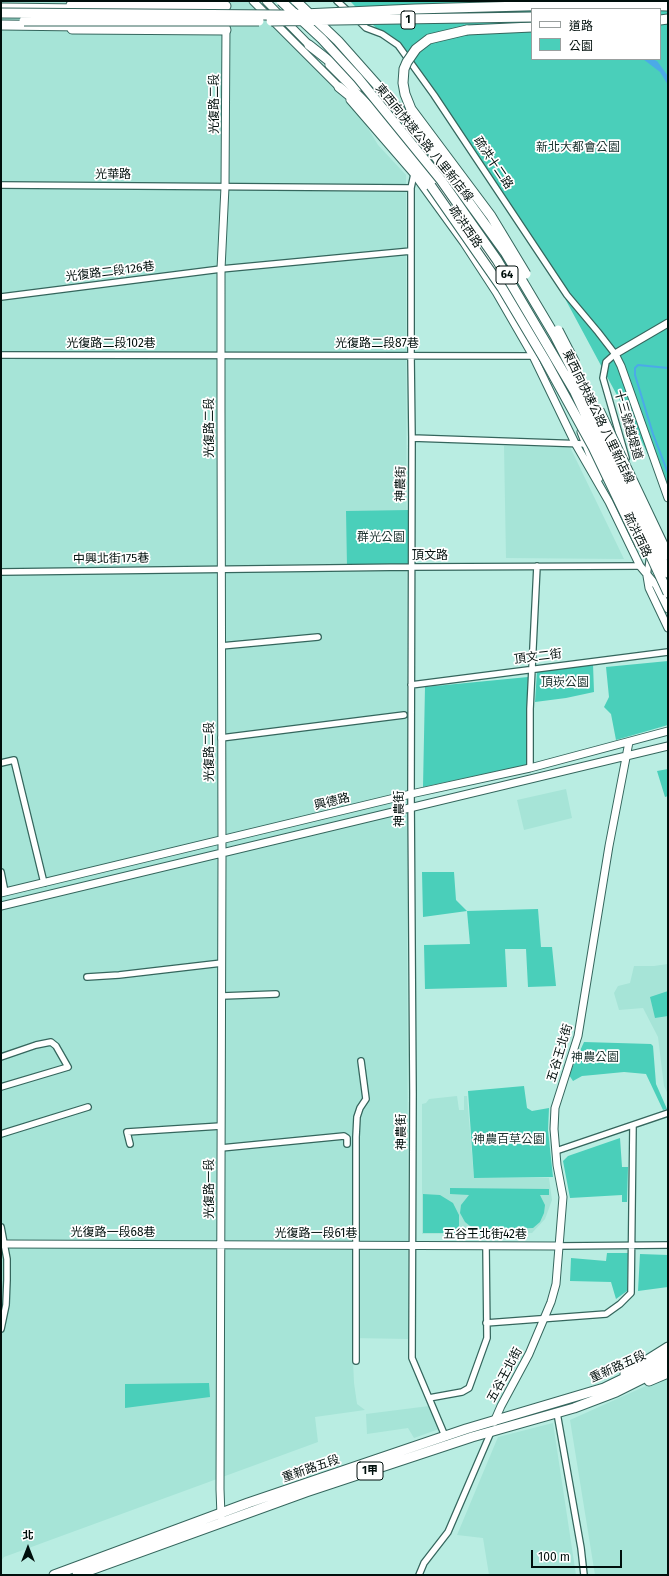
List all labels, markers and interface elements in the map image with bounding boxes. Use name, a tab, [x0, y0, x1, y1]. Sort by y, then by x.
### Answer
legend	[531, 8, 661, 60]
road number: 1	[401, 11, 415, 29]
text: 道路	[569, 19, 593, 33]
text: 公園	[569, 39, 593, 53]
street label: 光復路二段	[208, 74, 222, 134]
street label: 東西向快速公路 八里新店線	[372, 81, 476, 205]
street label: 疏洪十二路	[470, 134, 516, 192]
park label: 新北大都會公園	[536, 141, 620, 155]
street label: 光華路	[95, 168, 131, 182]
street label: 疏洪西路	[445, 203, 485, 251]
street label: 光復路二段126巷	[65, 259, 155, 285]
road number: 64	[496, 266, 518, 284]
street label: 光復路二段102巷	[66, 337, 156, 351]
street label: 光復路二段87巷	[335, 337, 419, 351]
street label: 東西向快速公路 八里新店線	[559, 348, 637, 486]
street label: 十三號越堤道	[611, 388, 645, 462]
street label: 光復路二段	[203, 398, 217, 458]
street label: 神農街	[393, 466, 409, 502]
street label: 疏洪西路	[620, 510, 654, 560]
park label: 群光公園	[357, 531, 405, 545]
street label: 頂文路	[412, 549, 448, 563]
street label: 中興北街175巷	[73, 551, 149, 567]
street label: 頂文二街	[513, 647, 563, 667]
park label: 頂崁公園	[541, 676, 589, 690]
street label: 光復路二段	[203, 722, 217, 782]
street label: 興德路	[313, 791, 351, 813]
street label: 神農街	[393, 791, 407, 827]
street label: 五谷王北街	[544, 1022, 576, 1084]
park label: 神農公園	[571, 1051, 619, 1065]
street label: 神農街	[395, 1114, 409, 1150]
park label: 神農百草公園	[473, 1133, 545, 1147]
street label: 光復路一段	[203, 1159, 217, 1219]
street label: 光復路一段68巷	[70, 1226, 156, 1240]
street label: 光復路一段61巷	[274, 1227, 358, 1241]
street label: 五谷王北街42巷	[443, 1228, 527, 1242]
street label: 五谷王北街	[485, 1345, 525, 1405]
street label: 重新路五段	[588, 1348, 648, 1386]
street label: 重新路五段	[280, 1452, 342, 1486]
road number: 1甲	[357, 1462, 383, 1480]
north arrow	[8, 1528, 48, 1568]
text: 北	[23, 1529, 34, 1542]
scale bar	[533, 1542, 624, 1568]
text: 100 m	[538, 1550, 570, 1564]

